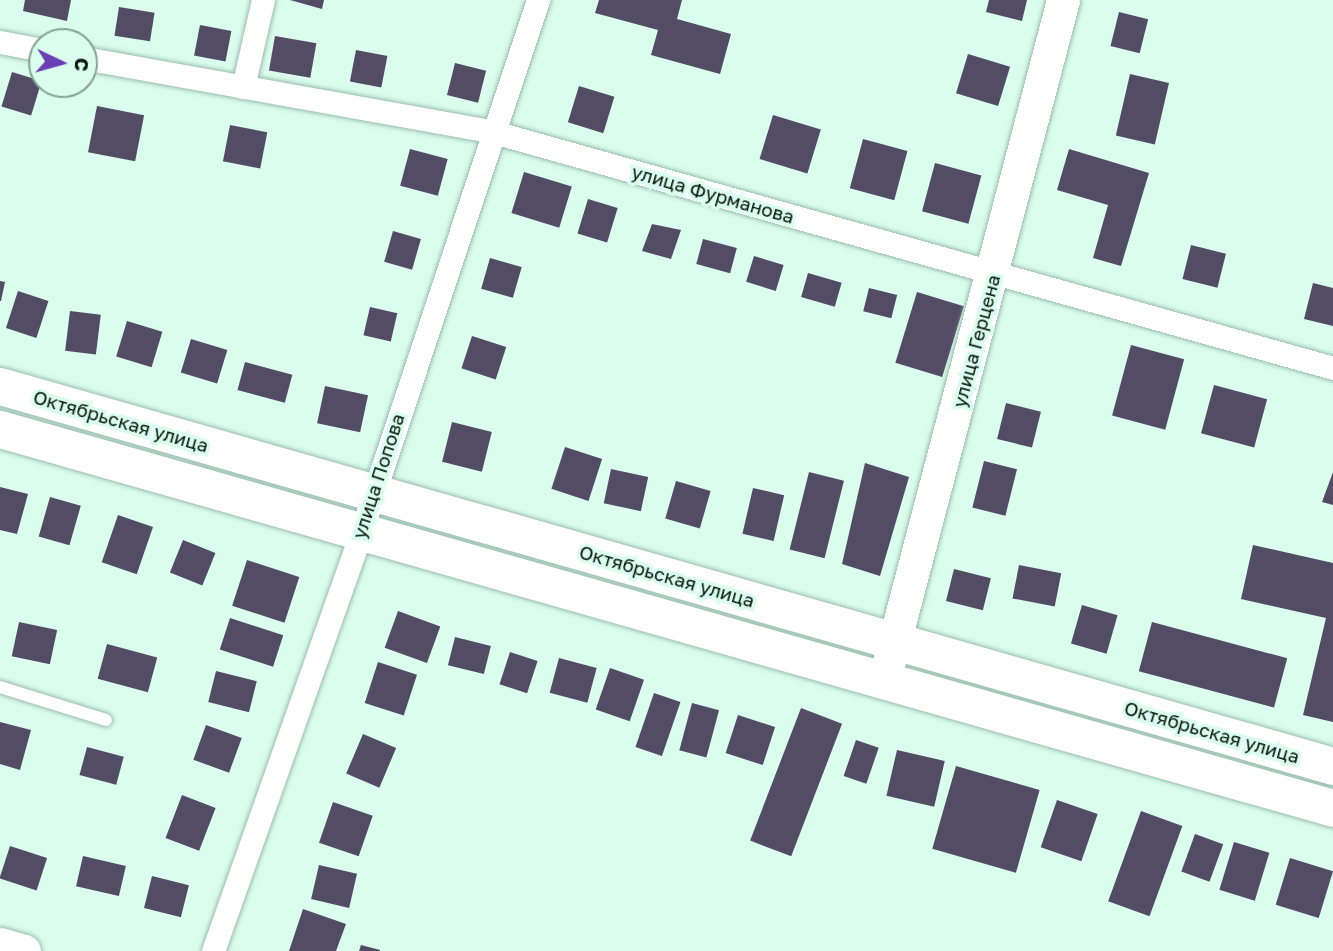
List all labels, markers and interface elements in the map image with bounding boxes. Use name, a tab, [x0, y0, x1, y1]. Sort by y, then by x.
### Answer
north arrow	[28, 28, 98, 98]
text: С	[70, 57, 94, 72]
street label: улица Фурманова	[629, 160, 797, 228]
street label: улица Герцена	[947, 272, 1005, 410]
street label: Октябрьская улица	[31, 385, 211, 457]
street label: улица Попова	[347, 410, 409, 542]
street label: Октябрьская улица	[577, 540, 757, 612]
street label: Октябрьская улица	[1122, 696, 1302, 768]

